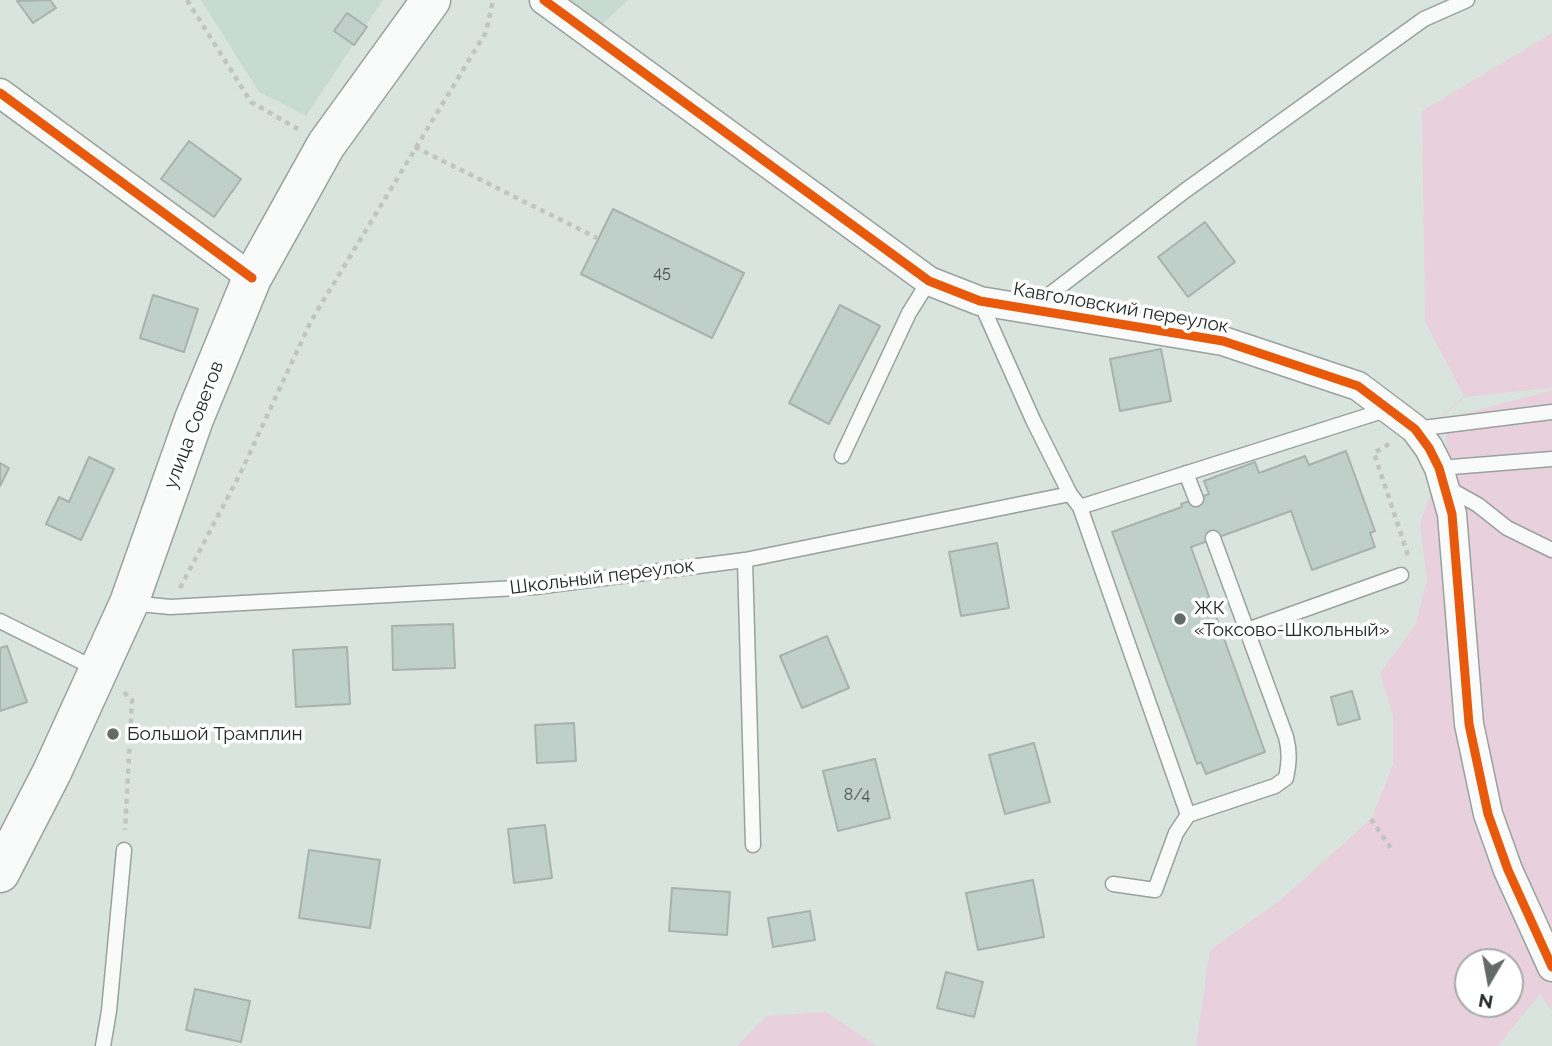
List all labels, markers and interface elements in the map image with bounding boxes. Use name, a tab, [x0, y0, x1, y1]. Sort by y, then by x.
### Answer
house number: 45	[653, 263, 671, 283]
street label: Кавголовский переулок	[1011, 278, 1231, 338]
street label: улица Советов	[159, 358, 229, 492]
street label: Школьный переулок	[508, 554, 696, 600]
place label: ЖК «Токсово-Школьный»	[1194, 597, 1390, 641]
marker: ЖК «Токсово-Школьный»	[1172, 611, 1188, 627]
place label: Большой Трамплин	[127, 723, 303, 745]
marker: Большой Трамплин	[105, 726, 121, 742]
house number: 8/4	[844, 785, 870, 805]
north arrow	[1454, 948, 1524, 1018]
text: N	[1477, 990, 1495, 1014]

